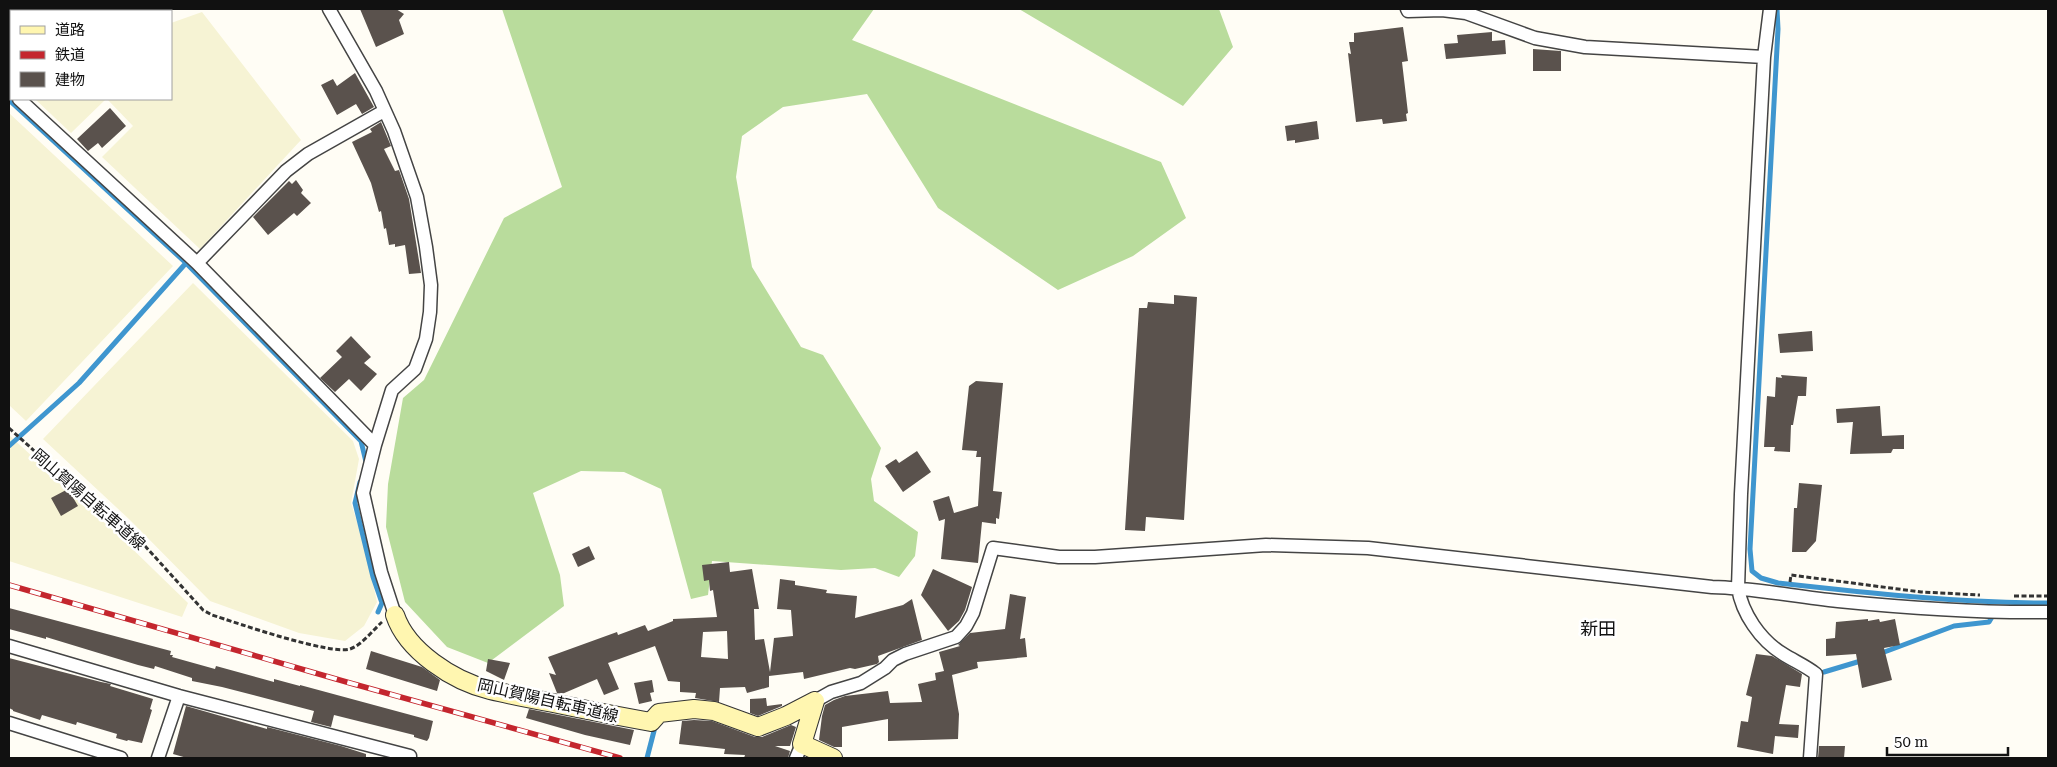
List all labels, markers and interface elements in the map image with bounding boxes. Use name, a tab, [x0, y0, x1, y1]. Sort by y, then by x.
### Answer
legend	[10, 10, 172, 100]
text: 道路	[55, 21, 85, 39]
text: 鉄道	[55, 46, 85, 64]
text: 建物	[55, 71, 85, 89]
street label: 岡山賀陽自転車道線	[28, 445, 149, 554]
district label: 新田	[1580, 618, 1616, 639]
street label: 岡山賀陽自転車道線	[476, 675, 620, 726]
scale bar	[1887, 724, 2008, 756]
text: 50 m	[1894, 733, 1929, 751]

